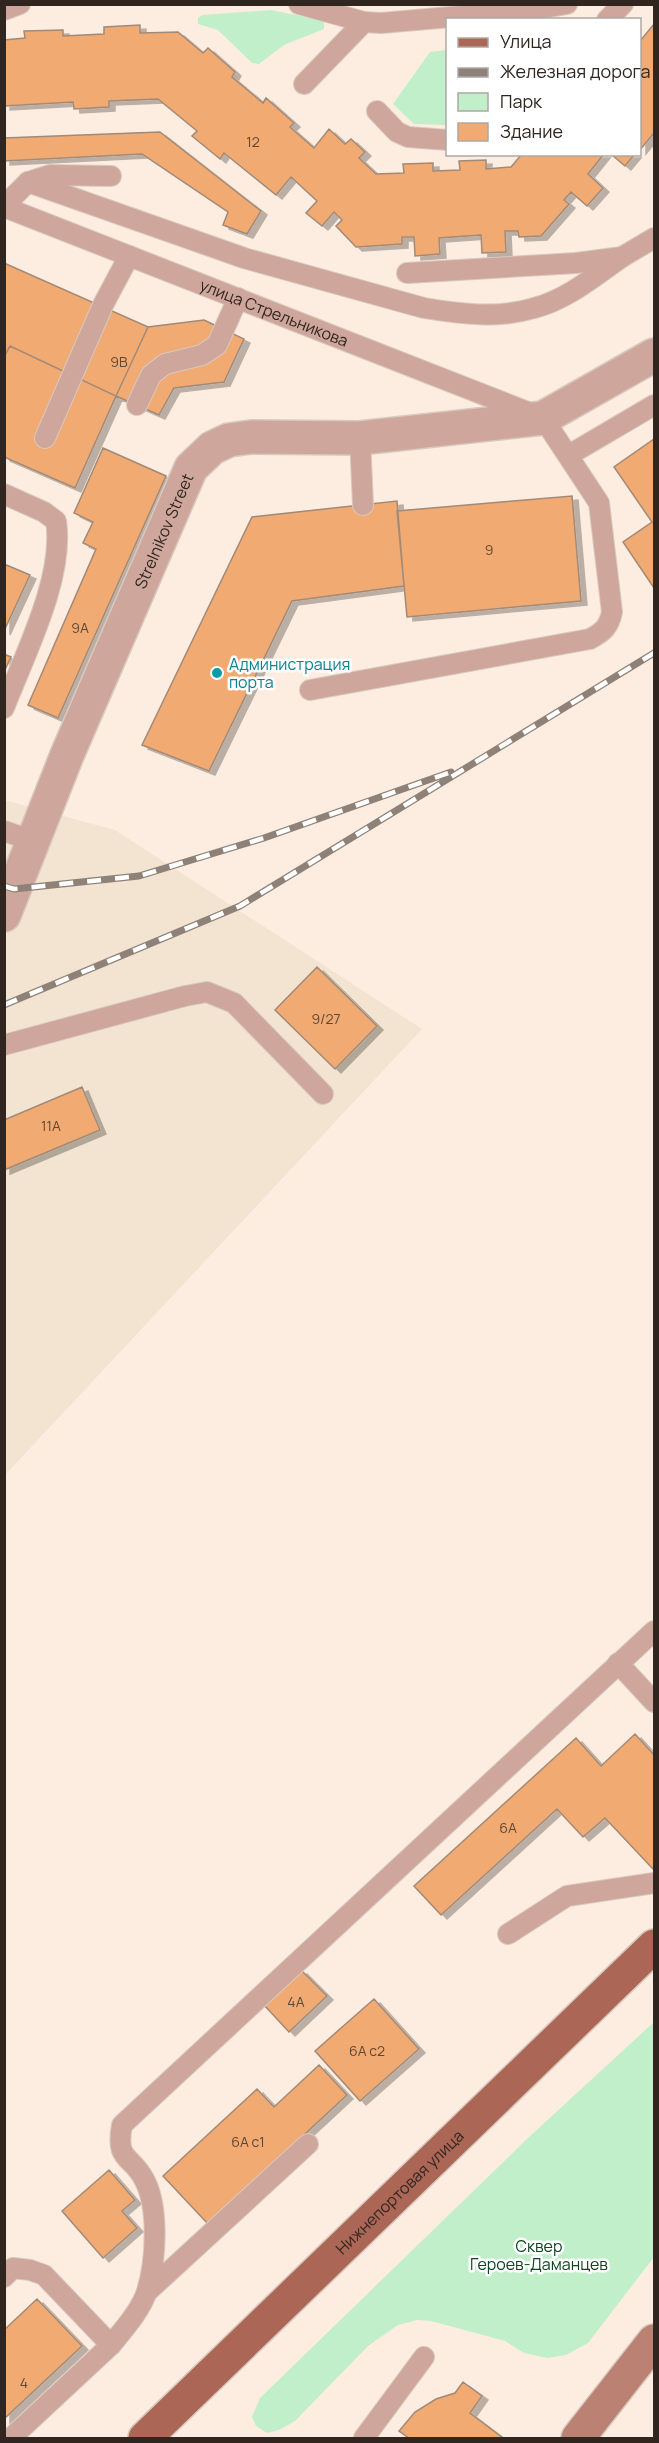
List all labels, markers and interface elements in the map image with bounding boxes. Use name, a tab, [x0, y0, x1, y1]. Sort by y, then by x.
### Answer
legend	[446, 18, 641, 156]
text: Улица	[500, 29, 552, 53]
text: Железная дорога	[500, 59, 651, 83]
text: Парк	[500, 89, 543, 113]
text: Здание	[500, 119, 563, 143]
house number: 12	[246, 132, 260, 151]
street label: улица Стрельникова	[197, 274, 351, 352]
house number: 9В	[110, 352, 128, 371]
street label: Strelnikov Street	[129, 470, 198, 592]
house number: 9	[485, 540, 493, 559]
house number: 9А	[71, 618, 89, 637]
place label: Администрация порта	[229, 653, 350, 693]
marker: Администрация порта	[210, 666, 224, 680]
house number: 9/27	[311, 1009, 341, 1028]
house number: 11А	[41, 1116, 61, 1135]
house number: 6А	[499, 1818, 517, 1837]
house number: 4А	[287, 1992, 305, 2011]
house number: 6А с2	[349, 2041, 385, 2060]
street label: Нижнепортовая улица	[331, 2125, 468, 2259]
house number: 6А с1	[231, 2132, 265, 2151]
park label: Сквер Героев-Даманцев	[470, 2235, 608, 2275]
house number: 4	[20, 2373, 28, 2392]

